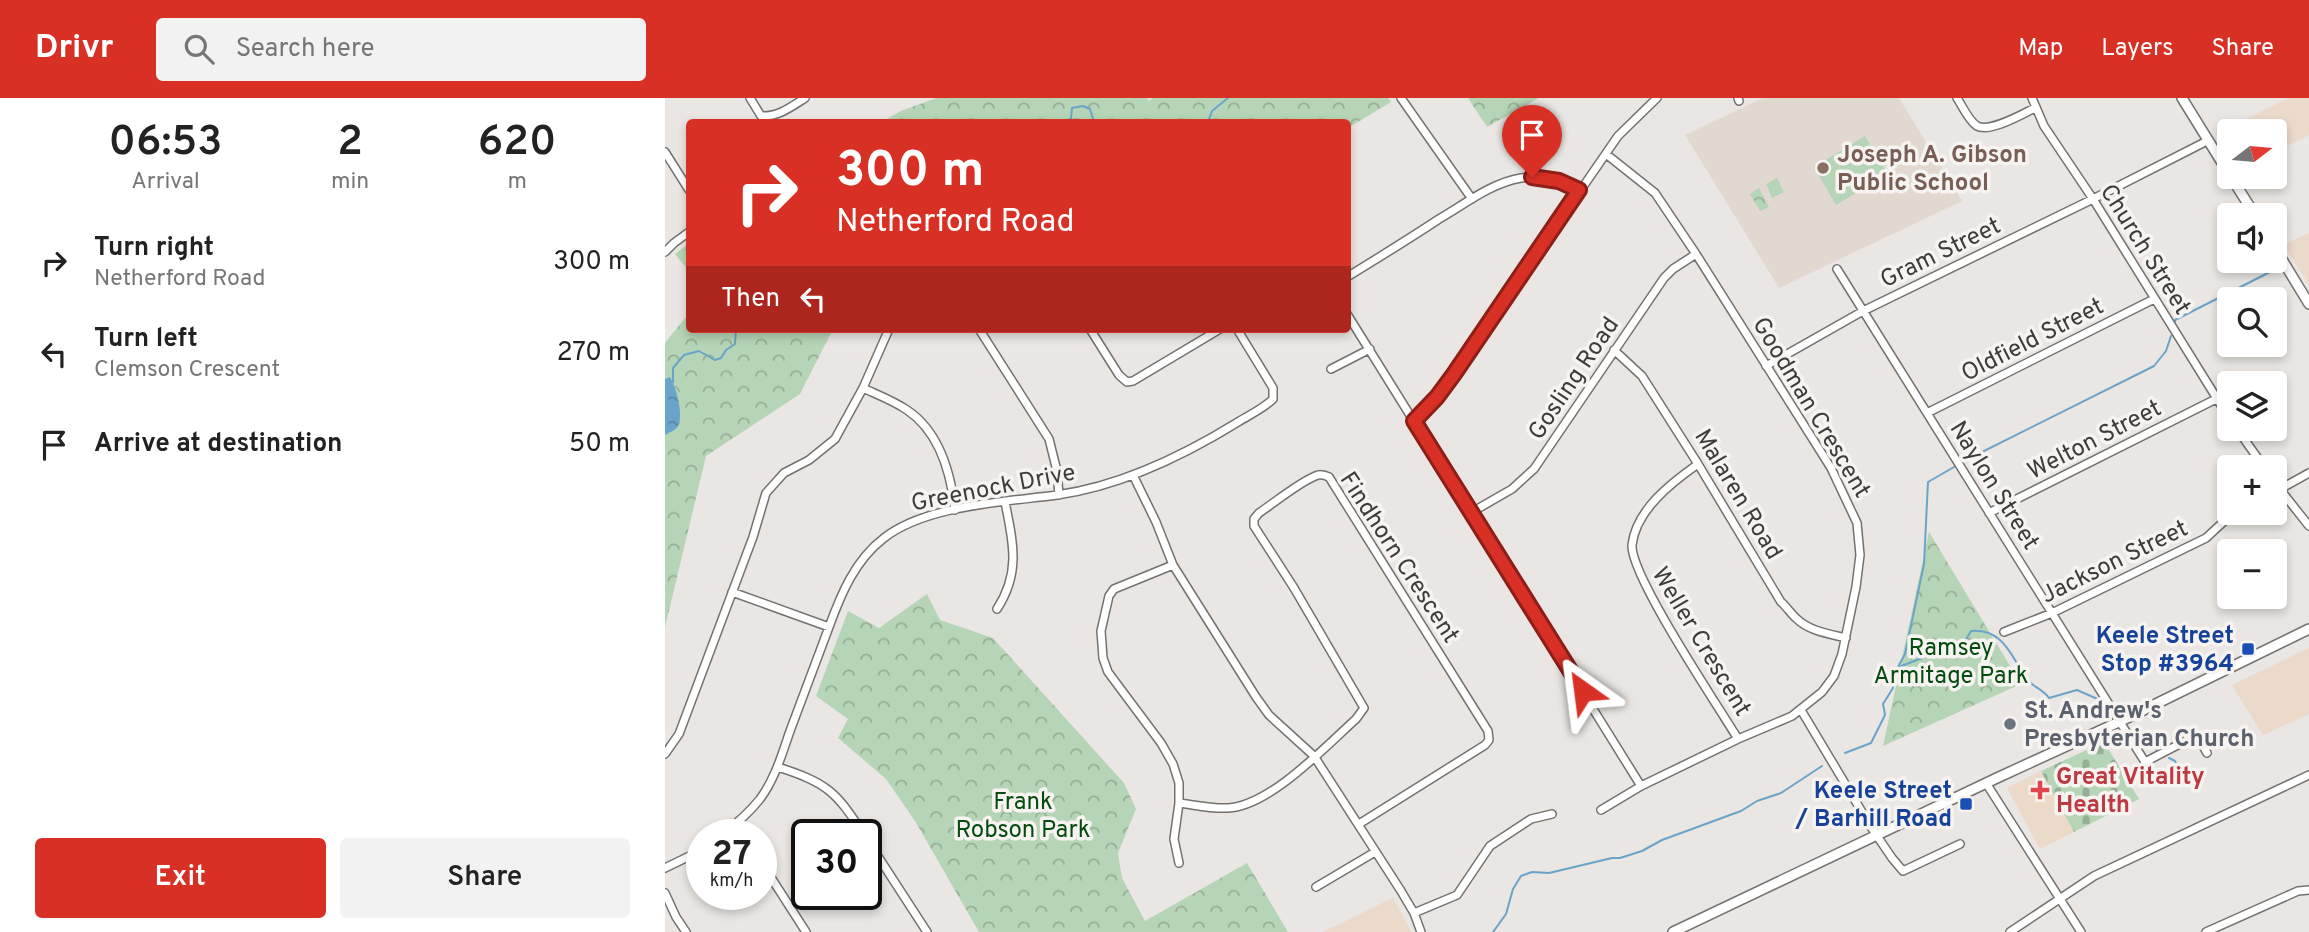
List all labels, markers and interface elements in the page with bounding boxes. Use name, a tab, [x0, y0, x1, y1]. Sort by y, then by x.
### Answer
search box	[156, 18, 646, 81]
text: Drivr	[35, 28, 114, 70]
icon: search	[180, 30, 218, 68]
text: Search here	[236, 33, 375, 66]
text: Map	[2018, 34, 2063, 64]
text: Layers	[2101, 34, 2173, 64]
text: Share	[2211, 34, 2274, 64]
pin	[1502, 105, 1562, 177]
icon: arrive	[1513, 116, 1551, 154]
text: 06:53	[109, 117, 222, 170]
text: 2	[337, 117, 363, 170]
text: 620	[478, 117, 556, 170]
north arrow	[2217, 119, 2287, 189]
map controls	[2217, 119, 2287, 609]
place label: Joseph A. Gibson Public School	[1837, 141, 2027, 199]
text: 300 m	[836, 142, 984, 204]
icon: right	[721, 147, 812, 238]
marker: Joseph A. Gibson Public School	[1815, 160, 1831, 176]
text: Arrival	[131, 168, 200, 197]
text: min	[331, 168, 369, 197]
text: m	[507, 168, 527, 197]
street label: Church Street	[2092, 179, 2196, 321]
text: Netherford Road	[836, 203, 1075, 243]
button: sound	[2217, 203, 2287, 273]
street label: Gram Street	[1876, 212, 2006, 296]
text: Turn right	[94, 232, 214, 265]
icon: right	[35, 244, 73, 282]
text: 300 m	[553, 246, 630, 279]
text: Netherford Road	[94, 265, 266, 294]
icon: left	[794, 280, 832, 318]
text: Then	[721, 283, 780, 316]
button: search	[2217, 287, 2287, 357]
street label: Oldfield Street	[1957, 292, 2109, 390]
street label: Gosling Road	[1523, 312, 1627, 446]
street label: Goodman Crescent	[1744, 312, 1876, 504]
text: Turn left	[94, 323, 198, 356]
icon: left	[35, 335, 73, 373]
text: 270 m	[557, 337, 630, 370]
text: Clemson Crescent	[94, 356, 280, 385]
button: layers	[2217, 371, 2287, 441]
street label: Welton Street	[2023, 394, 2167, 487]
street label: Naylon Street	[1942, 416, 2045, 556]
street label: Malaren Road	[1687, 424, 1788, 566]
icon: arrive	[35, 426, 73, 464]
text: Arrive at destination	[94, 428, 342, 461]
text: 50 m	[569, 428, 630, 461]
button: +	[2217, 455, 2287, 525]
street label: Greenock Drive	[909, 458, 1078, 520]
street label: Findhorn Crescent	[1332, 467, 1465, 649]
street label: Jackson Street	[2036, 514, 2193, 611]
button: −	[2217, 539, 2287, 609]
street label: Weller Crescent	[1644, 562, 1757, 722]
place label: Keele Street Stop #3964	[2096, 622, 2234, 680]
park label: Ramsey Armitage Park	[1873, 634, 2029, 692]
marker: Keele Street Stop #3964	[2240, 641, 2256, 657]
position arrow	[1546, 654, 1620, 728]
place label: St. Andrew's Presbyterian Church	[2024, 697, 2255, 755]
marker: St. Andrew's Presbyterian Church	[2002, 716, 2018, 732]
place label: Great Vitality Health	[2056, 763, 2205, 821]
place label: Keele Street / Barhill Road	[1795, 777, 1952, 835]
marker: Great Vitality Health	[2030, 780, 2050, 800]
park label: Frank Robson Park	[956, 788, 1090, 846]
marker: Keele Street / Barhill Road	[1958, 796, 1974, 812]
speed limit sign: 30	[791, 819, 882, 910]
text: 27	[712, 833, 751, 877]
button: Exit	[35, 838, 326, 918]
button: Share	[340, 838, 630, 918]
text: km/h	[710, 870, 753, 893]

